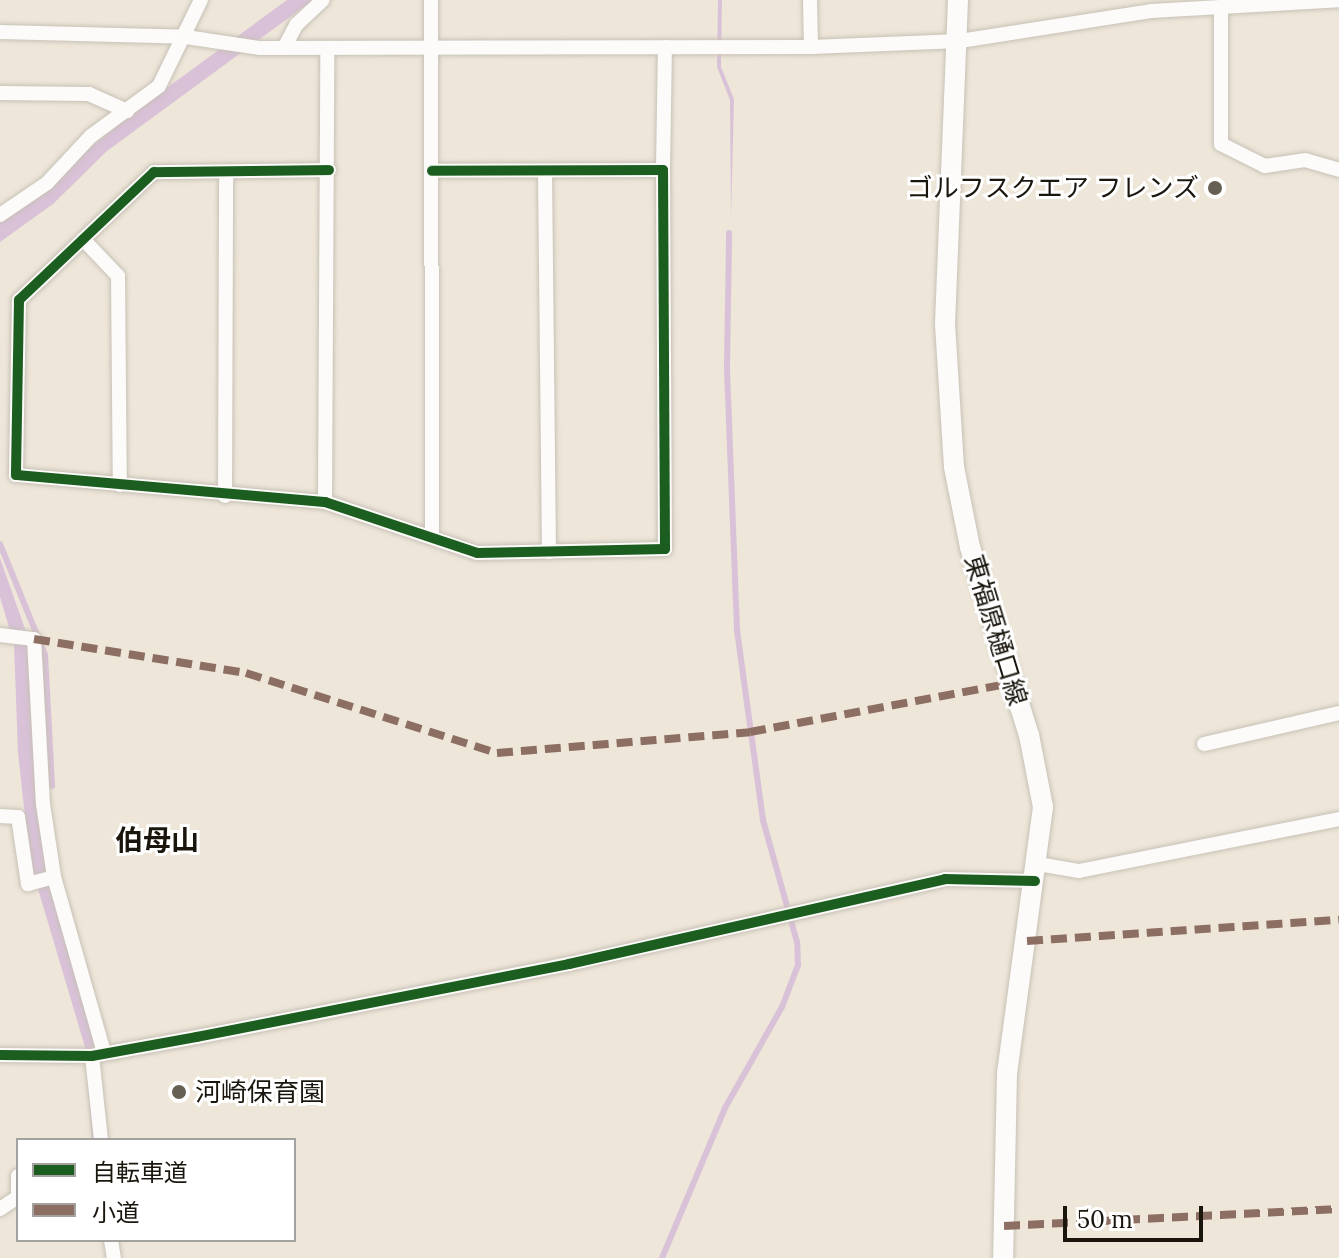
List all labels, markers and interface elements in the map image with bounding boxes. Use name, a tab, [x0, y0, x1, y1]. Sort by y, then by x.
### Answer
place label: ゴルフスクエア フレンズ	[906, 172, 1199, 204]
marker: ゴルフスクエア フレンズ	[1206, 179, 1224, 197]
street label: 東福原樋口線	[958, 551, 1034, 709]
district label: 伯母山	[115, 823, 199, 857]
place label: 河崎保育園	[195, 1076, 325, 1108]
marker: 河崎保育園	[170, 1083, 188, 1101]
legend	[16, 1138, 296, 1242]
text: 自転車道	[92, 1157, 188, 1188]
scale bar	[1067, 1190, 1207, 1240]
text: 小道	[92, 1197, 140, 1228]
text: 50 m	[1077, 1204, 1133, 1235]

